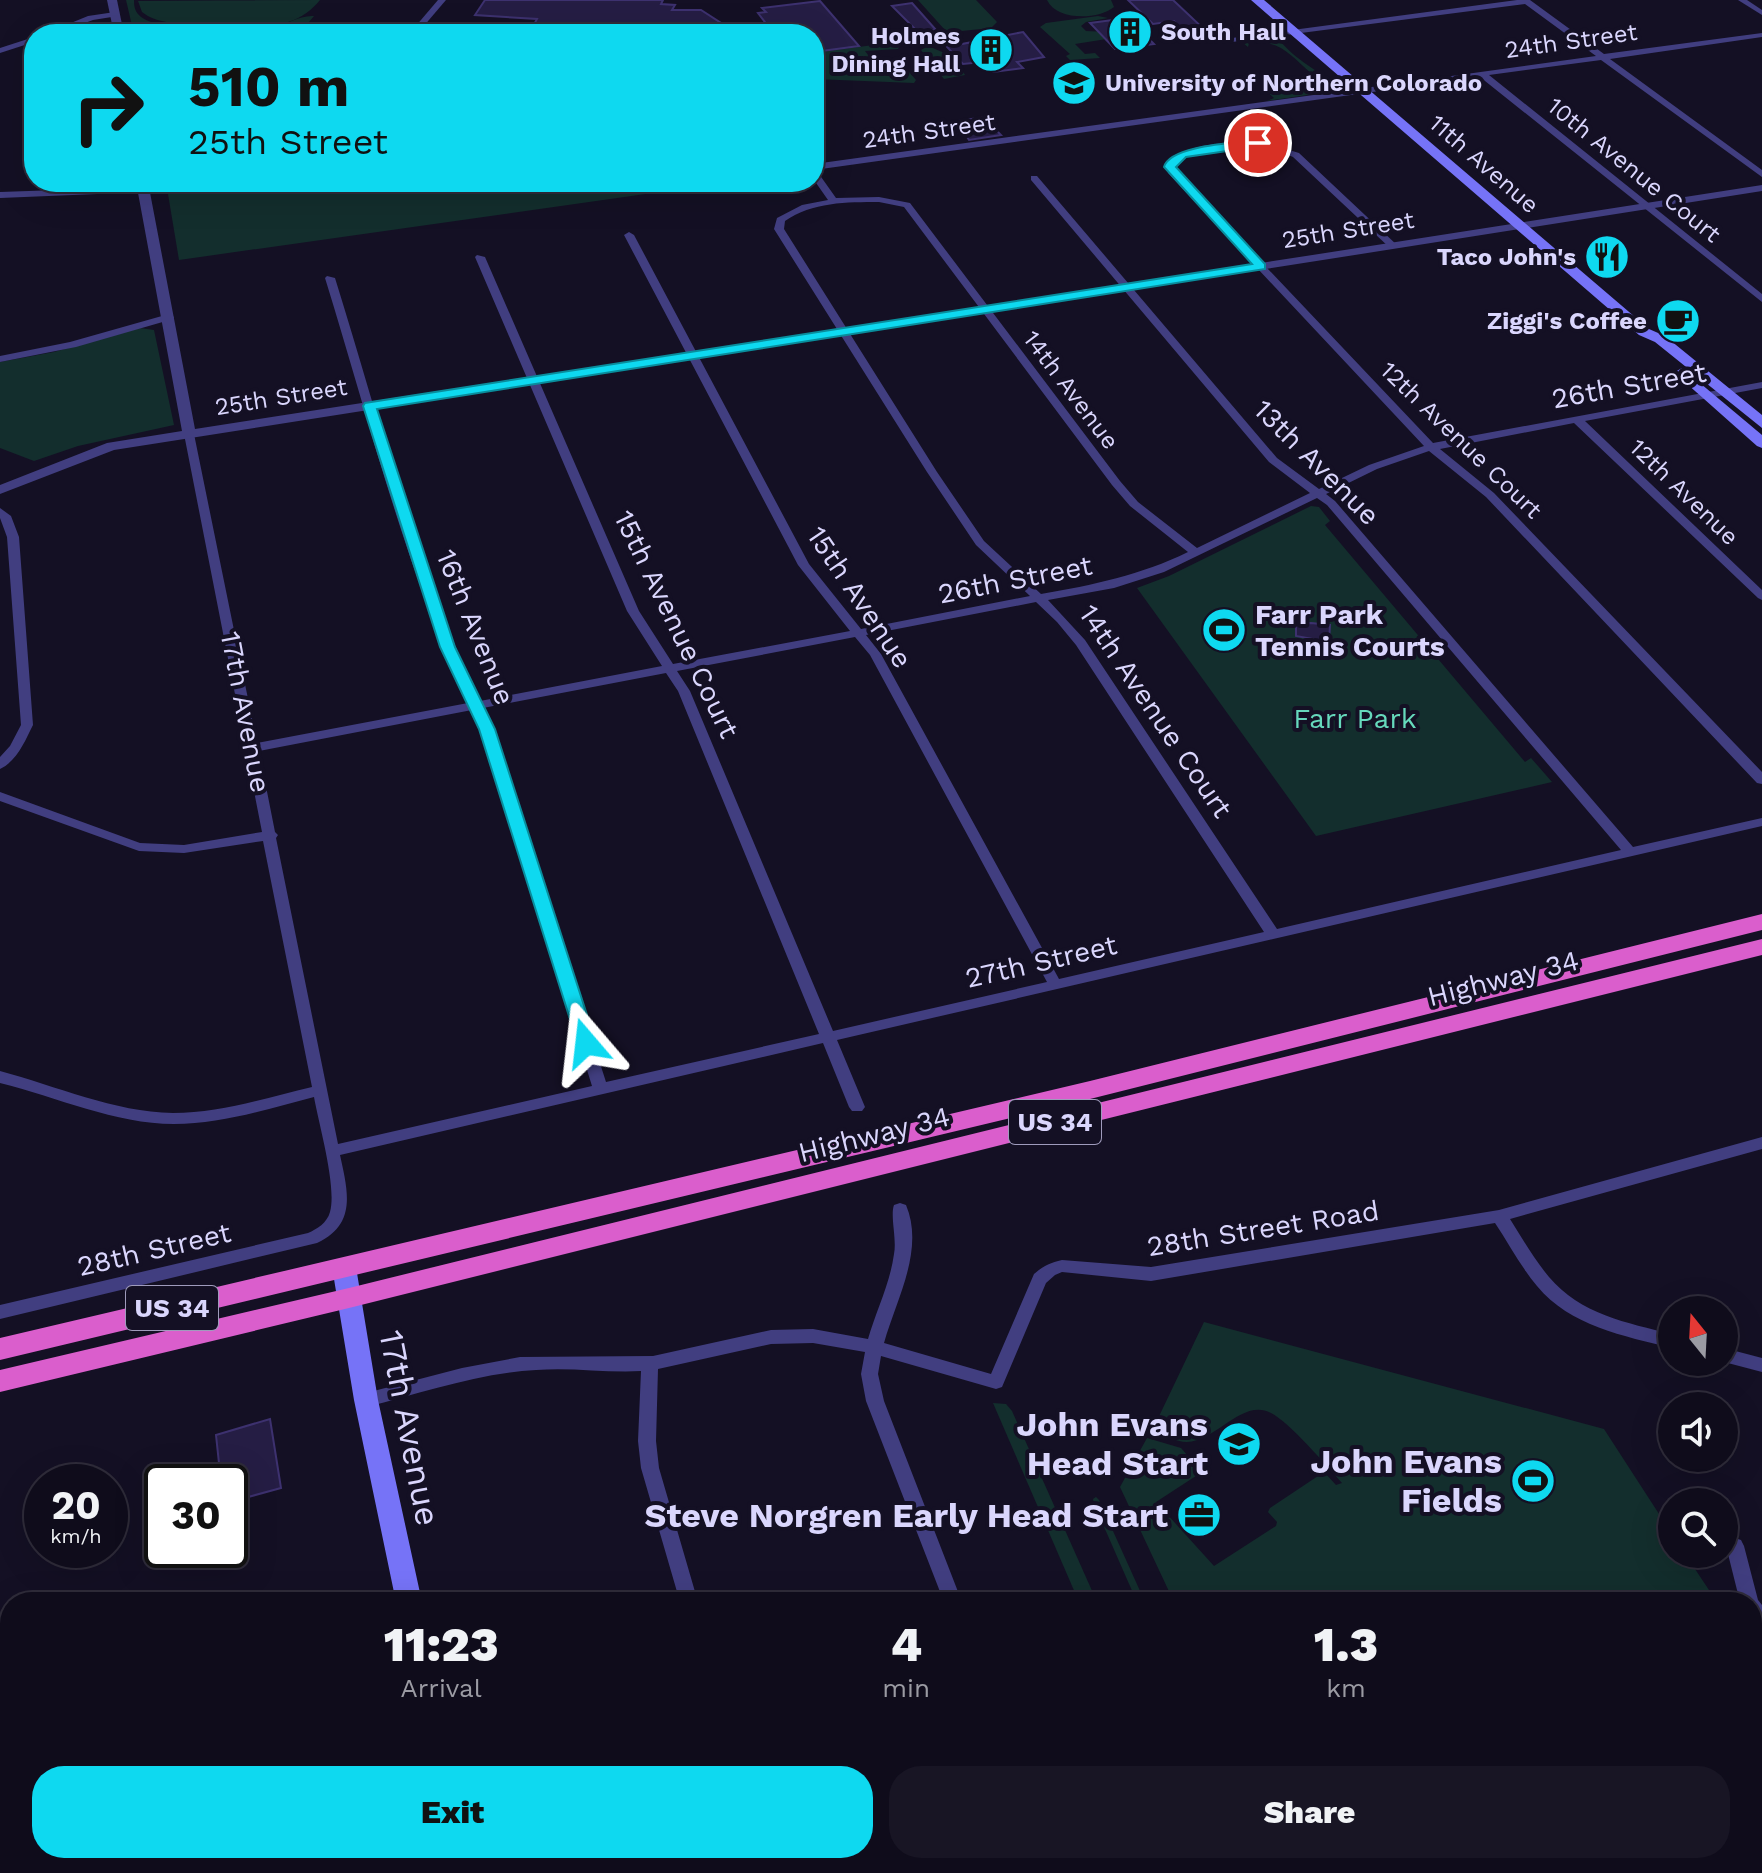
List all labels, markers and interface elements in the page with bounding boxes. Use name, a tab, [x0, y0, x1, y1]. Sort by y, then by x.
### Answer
building icon: South Hall	[1106, 8, 1154, 56]
place label: South Hall	[1161, 18, 1286, 46]
street label: 24th Street	[1503, 18, 1639, 64]
place label: Holmes Dining Hall	[831, 22, 960, 78]
building icon: Holmes Dining Hall	[967, 26, 1015, 74]
text: 510 m	[188, 54, 350, 120]
icon: right	[56, 56, 160, 160]
school or university icon: University of Northern Colorado	[1050, 59, 1098, 107]
place label: University of Northern Colorado	[1105, 69, 1482, 97]
street label: 10th Avenue Court	[1542, 92, 1726, 248]
street label: 24th Street	[861, 108, 997, 154]
pin	[1224, 109, 1292, 177]
street label: 11th Avenue	[1424, 109, 1544, 219]
text: 25th Street	[188, 121, 388, 163]
icon: arrive	[1236, 121, 1280, 165]
street label: 25th Street	[1280, 206, 1416, 254]
restaurant icon: Taco John's	[1583, 233, 1631, 281]
place label: Taco John's	[1437, 243, 1576, 271]
cafe icon: Ziggi's Coffee	[1654, 297, 1702, 345]
place label: Ziggi's Coffee	[1487, 307, 1647, 335]
street label: 14th Avenue	[1017, 325, 1125, 455]
street label: 12th Avenue Court	[1375, 356, 1547, 524]
street label: 26th Street	[1549, 356, 1709, 415]
street label: 25th Street	[213, 373, 349, 421]
street label: 13th Avenue	[1247, 393, 1386, 532]
street label: 12th Avenue	[1624, 433, 1744, 551]
street label: 15th Avenue Court	[607, 505, 746, 744]
street label: 15th Avenue	[800, 520, 919, 674]
street label: 16th Avenue	[429, 545, 522, 710]
street label: 26th Street	[935, 548, 1095, 611]
place label: Farr Park Tennis Courts	[1255, 598, 1445, 663]
street label: 14th Avenue Court	[1072, 599, 1239, 824]
sports icon: Farr Park Tennis Courts	[1200, 606, 1248, 654]
street label: 17th Avenue	[214, 629, 277, 795]
park label: Farr Park	[1293, 702, 1417, 735]
street label: 27th Street	[962, 928, 1120, 995]
street label: Highway 34	[1424, 944, 1582, 1013]
position arrow	[544, 1001, 628, 1085]
street label: Highway 34	[795, 1100, 953, 1169]
road number: US 34	[1009, 1100, 1101, 1144]
street label: 28th Street Road	[1145, 1194, 1381, 1263]
street label: 28th Street	[74, 1216, 234, 1283]
road number: US 34	[126, 1286, 218, 1330]
north arrow	[1658, 1296, 1738, 1376]
map controls	[1658, 1296, 1738, 1568]
street label: 17th Avenue	[371, 1327, 449, 1529]
button: sound	[1658, 1392, 1738, 1472]
place label: John Evans Head Start	[1016, 1404, 1208, 1483]
school or university icon: John Evans Head Start	[1215, 1420, 1263, 1468]
place label: John Evans Fields	[1310, 1441, 1502, 1520]
sports icon: John Evans Fields	[1509, 1457, 1557, 1505]
speed limit sign: 30	[144, 1464, 248, 1568]
text: 20	[51, 1482, 101, 1529]
button: search	[1658, 1488, 1738, 1568]
office icon: Steve Norgren Early Head Start	[1175, 1491, 1223, 1539]
place label: Steve Norgren Early Head Start	[645, 1495, 1168, 1535]
text: km/h	[50, 1524, 102, 1548]
text: 11:23	[384, 1616, 499, 1673]
text: 4	[890, 1616, 922, 1673]
text: 1.3	[1314, 1616, 1378, 1673]
text: Arrival	[401, 1673, 482, 1703]
text: min	[882, 1673, 930, 1703]
text: km	[1326, 1673, 1366, 1703]
button: Exit	[32, 1766, 873, 1858]
button: Share	[889, 1766, 1730, 1858]

